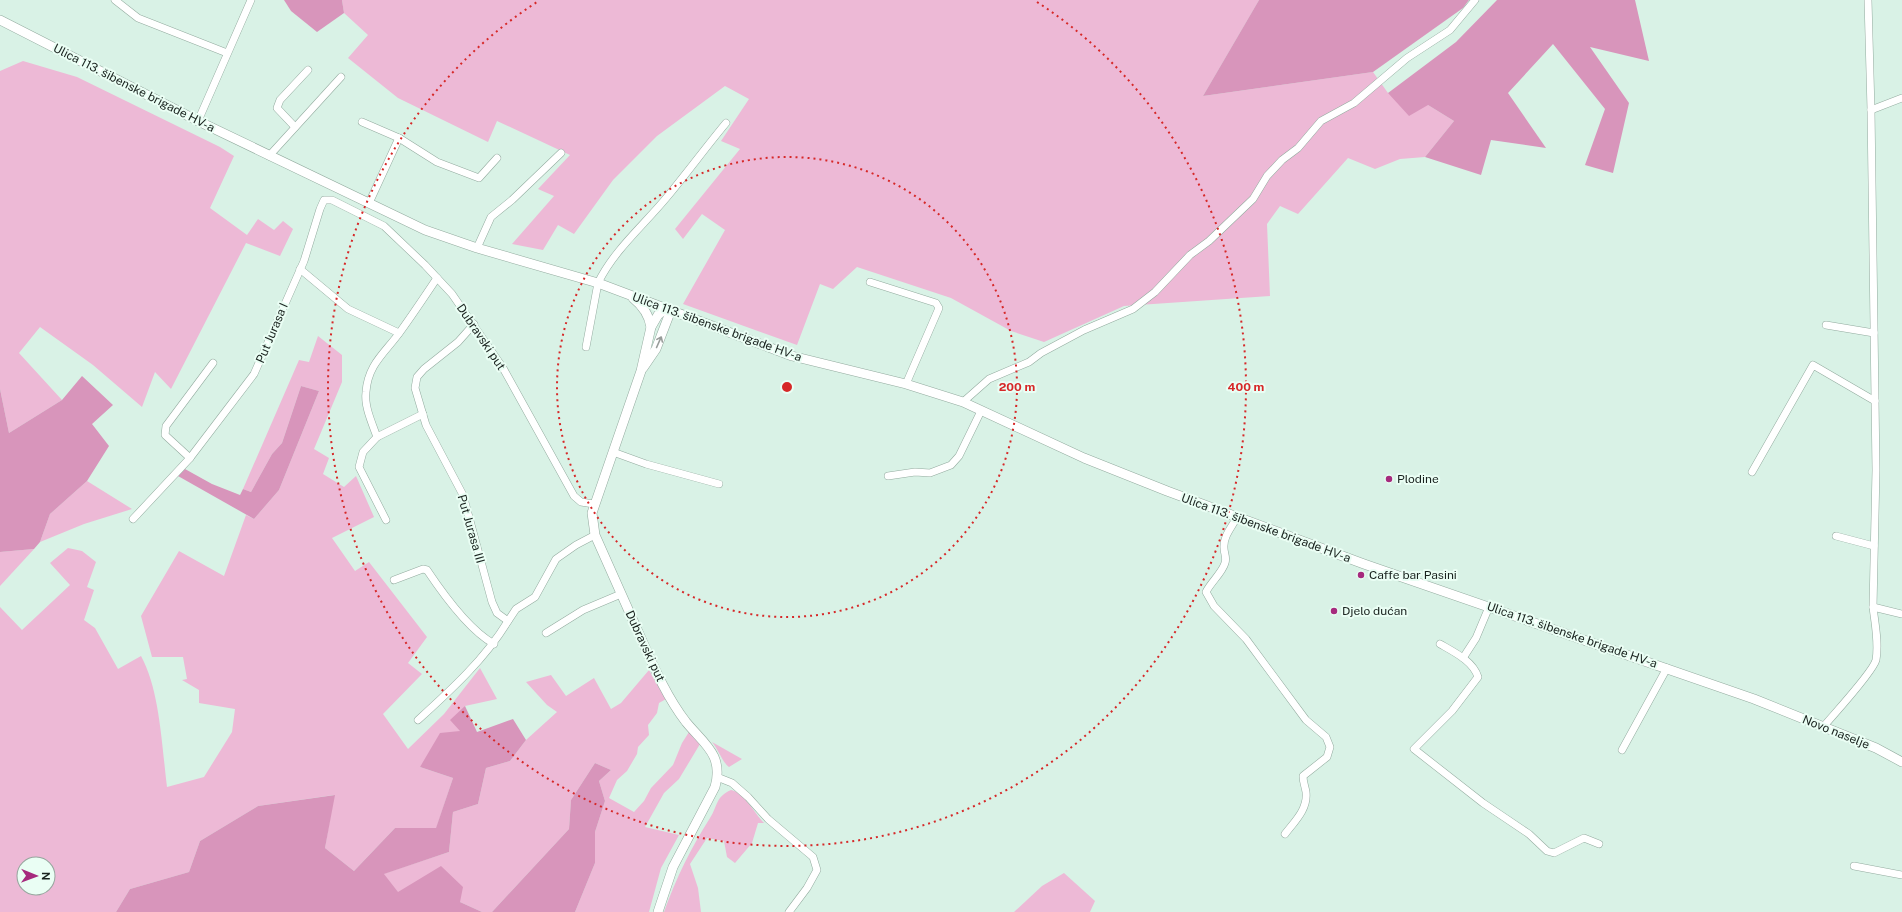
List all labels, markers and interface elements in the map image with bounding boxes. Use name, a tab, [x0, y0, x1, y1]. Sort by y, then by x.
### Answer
street label: Ulica 113. šibenske brigade HV-a	[51, 41, 217, 135]
street label: Ulica 113. šibenske brigade HV-a	[630, 290, 804, 364]
street label: Put Jurasa I	[253, 301, 291, 365]
street label: Dubravski put	[454, 301, 508, 373]
one-way arrow	[656, 336, 663, 348]
centre of rings	[780, 380, 794, 394]
text: 200 m	[999, 380, 1035, 394]
text: 400 m	[1228, 380, 1265, 394]
place label: Plodine	[1397, 472, 1439, 486]
marker: Plodine	[1384, 474, 1394, 484]
street label: Ulica 113. šibenske brigade HV-a	[1179, 491, 1353, 565]
street label: Put Jurasa III	[455, 493, 487, 565]
place label: Caffe bar Pasini	[1369, 568, 1457, 582]
marker: Caffe bar Pasini	[1356, 570, 1366, 580]
street label: Ulica 113. šibenske brigade HV-a	[1485, 599, 1659, 671]
place label: Djelo dućan	[1342, 604, 1407, 618]
marker: Djelo dućan	[1329, 606, 1339, 616]
street label: Dubravski put	[622, 608, 668, 684]
street label: Novo naselje	[1800, 712, 1872, 752]
north arrow	[16, 856, 56, 896]
text: N	[40, 872, 52, 881]

